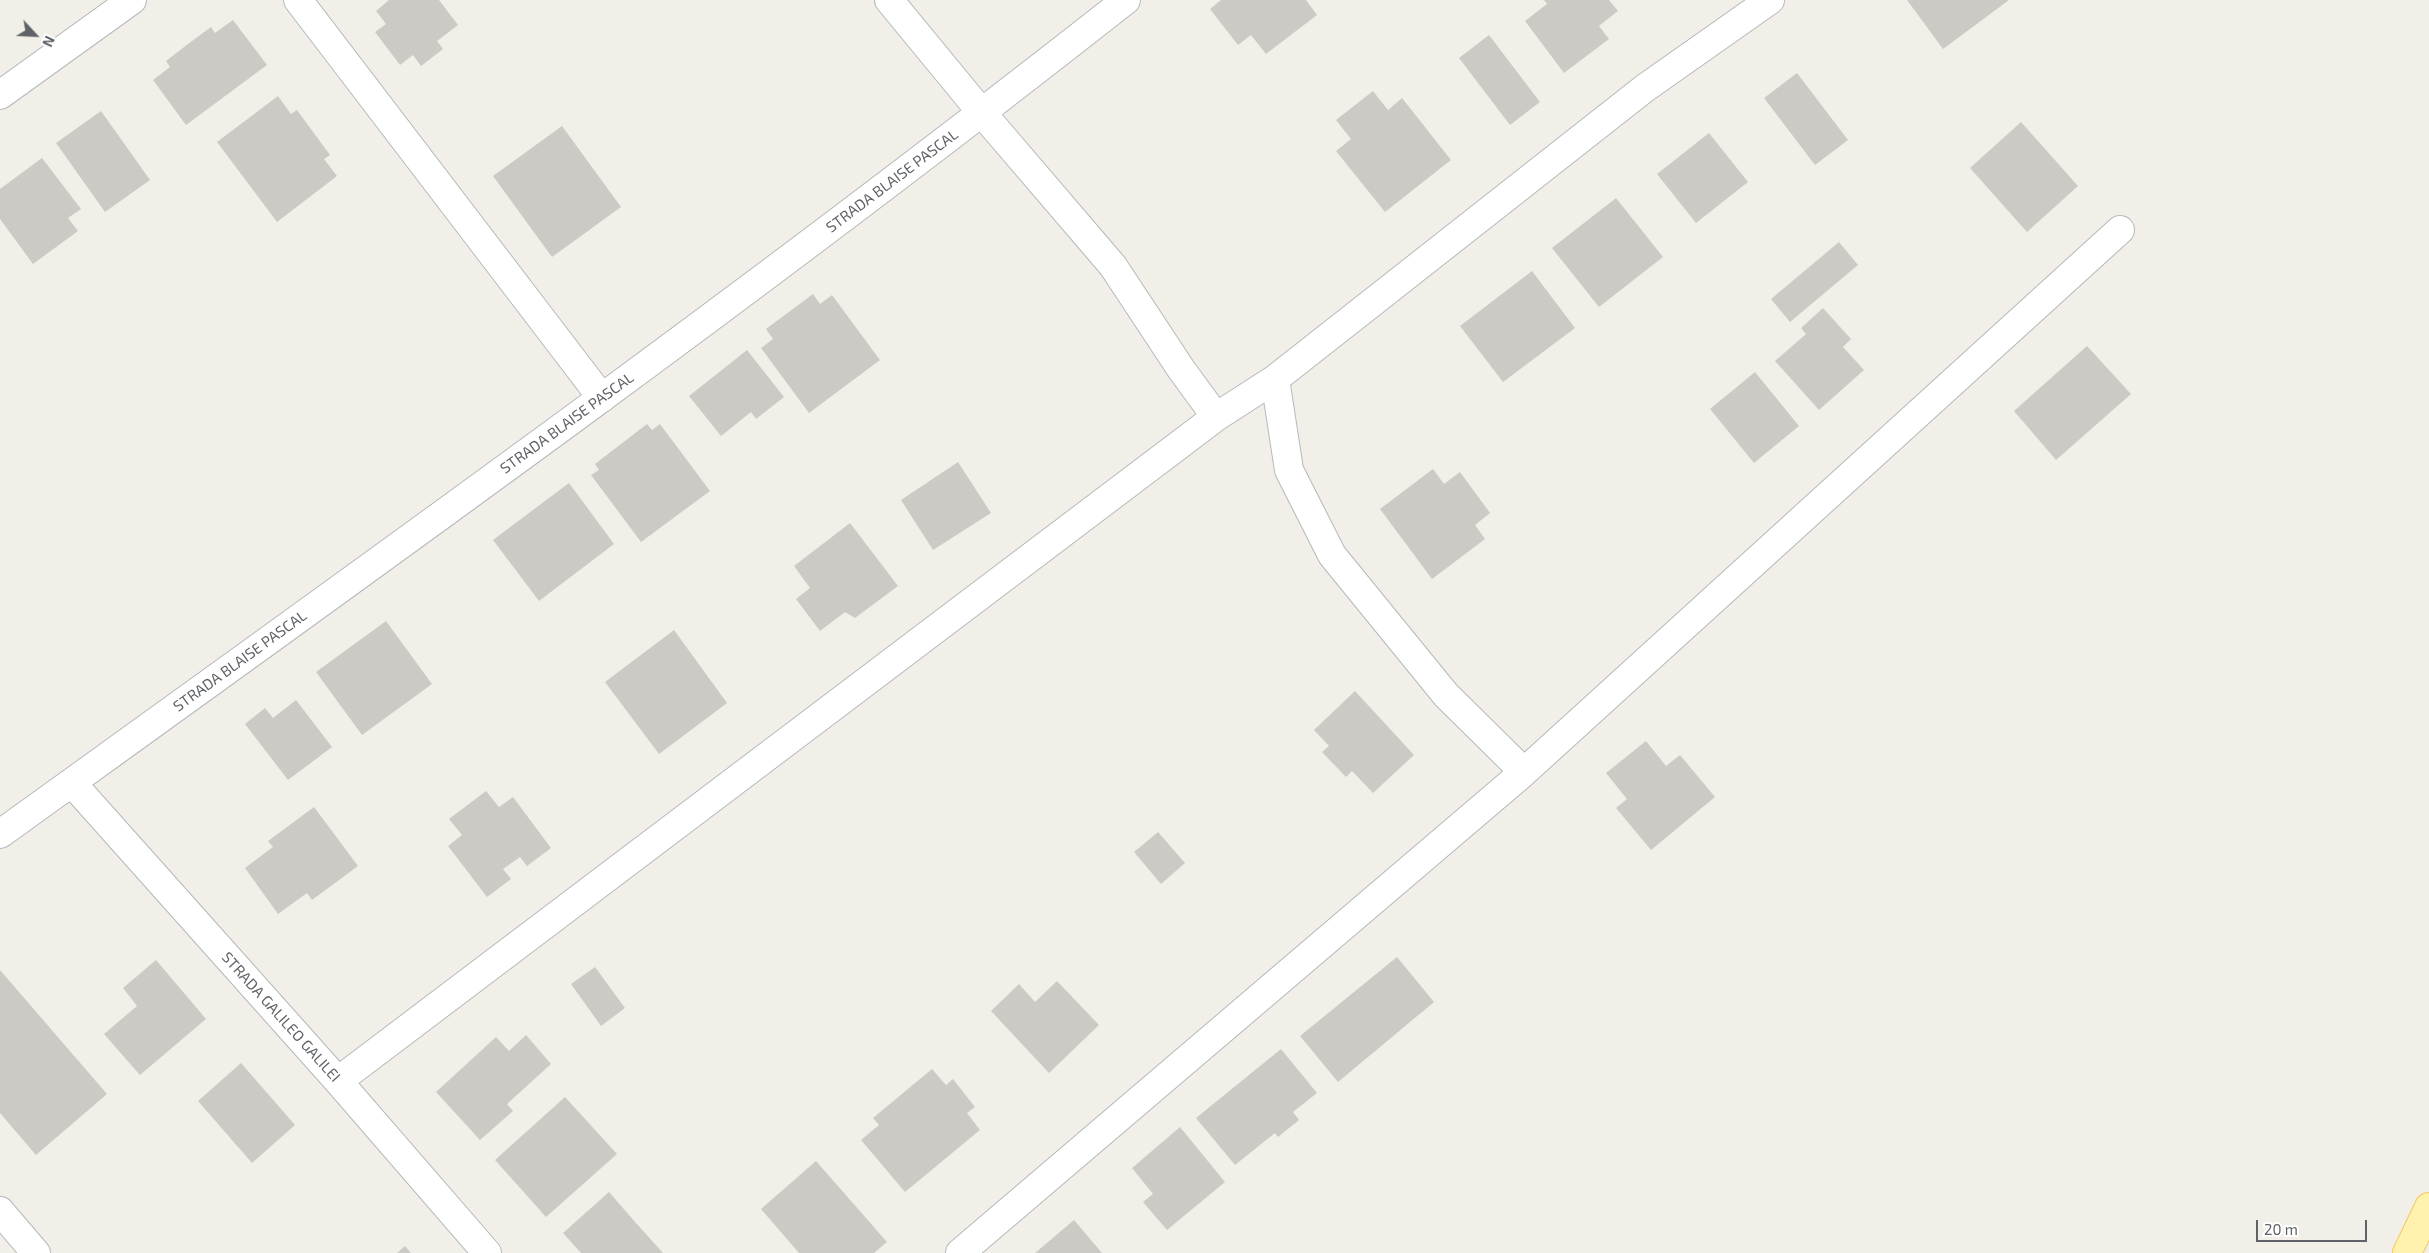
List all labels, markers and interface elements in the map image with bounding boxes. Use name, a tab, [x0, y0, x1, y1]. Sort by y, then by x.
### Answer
north arrow	[10, 10, 60, 60]
text: N	[39, 33, 59, 50]
street label: STRADA BLAISE PASCAL	[823, 126, 961, 236]
street label: STRADA BLAISE PASCAL	[497, 369, 637, 477]
street label: STRADA BLAISE PASCAL	[170, 607, 310, 715]
street label: STRADA GALILEO GALILEI	[218, 948, 344, 1086]
scale bar	[2259, 1210, 2370, 1242]
text: 20 m	[2264, 1220, 2298, 1238]

